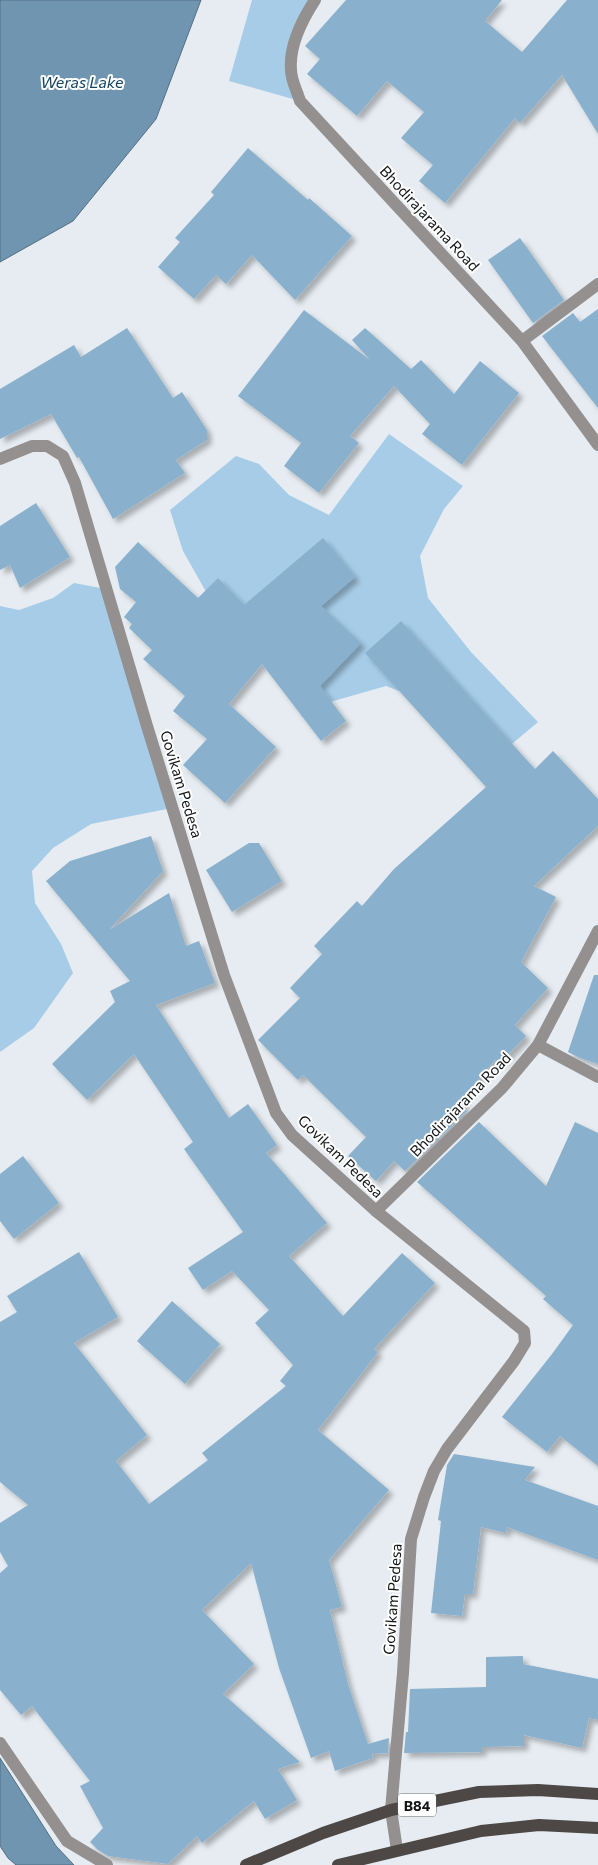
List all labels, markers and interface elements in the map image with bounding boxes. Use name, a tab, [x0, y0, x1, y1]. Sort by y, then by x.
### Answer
water label: Weras Lake	[40, 72, 124, 91]
street label: Bhodirajarama Road	[376, 162, 484, 274]
street label: Govikam Pedesa	[157, 728, 207, 840]
street label: Bhodirajarama Road	[406, 1048, 514, 1160]
street label: Govikam Pedesa	[295, 1111, 387, 1201]
street label: Govikam Pedesa	[379, 1543, 405, 1655]
road number: B84	[398, 1794, 436, 1816]

